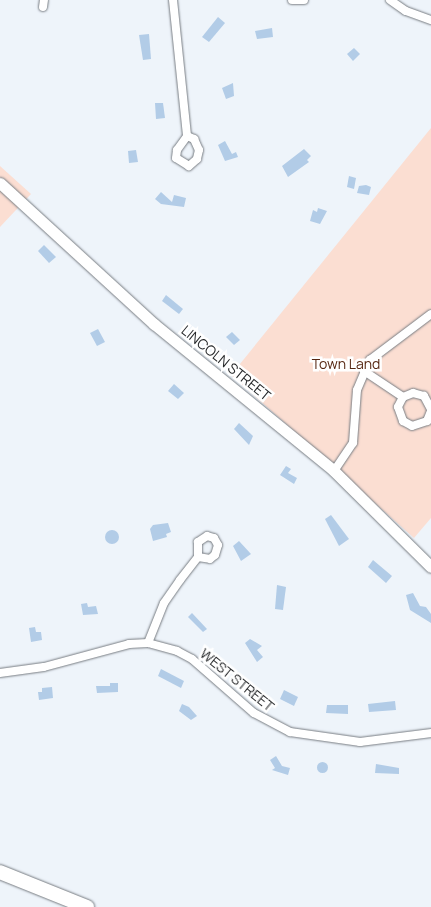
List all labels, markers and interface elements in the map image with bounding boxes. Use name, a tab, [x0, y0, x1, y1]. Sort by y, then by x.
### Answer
street label: LINCOLN STREET	[178, 322, 274, 404]
park label: Town Land	[312, 356, 380, 372]
street label: WEST STREET	[197, 645, 277, 715]

